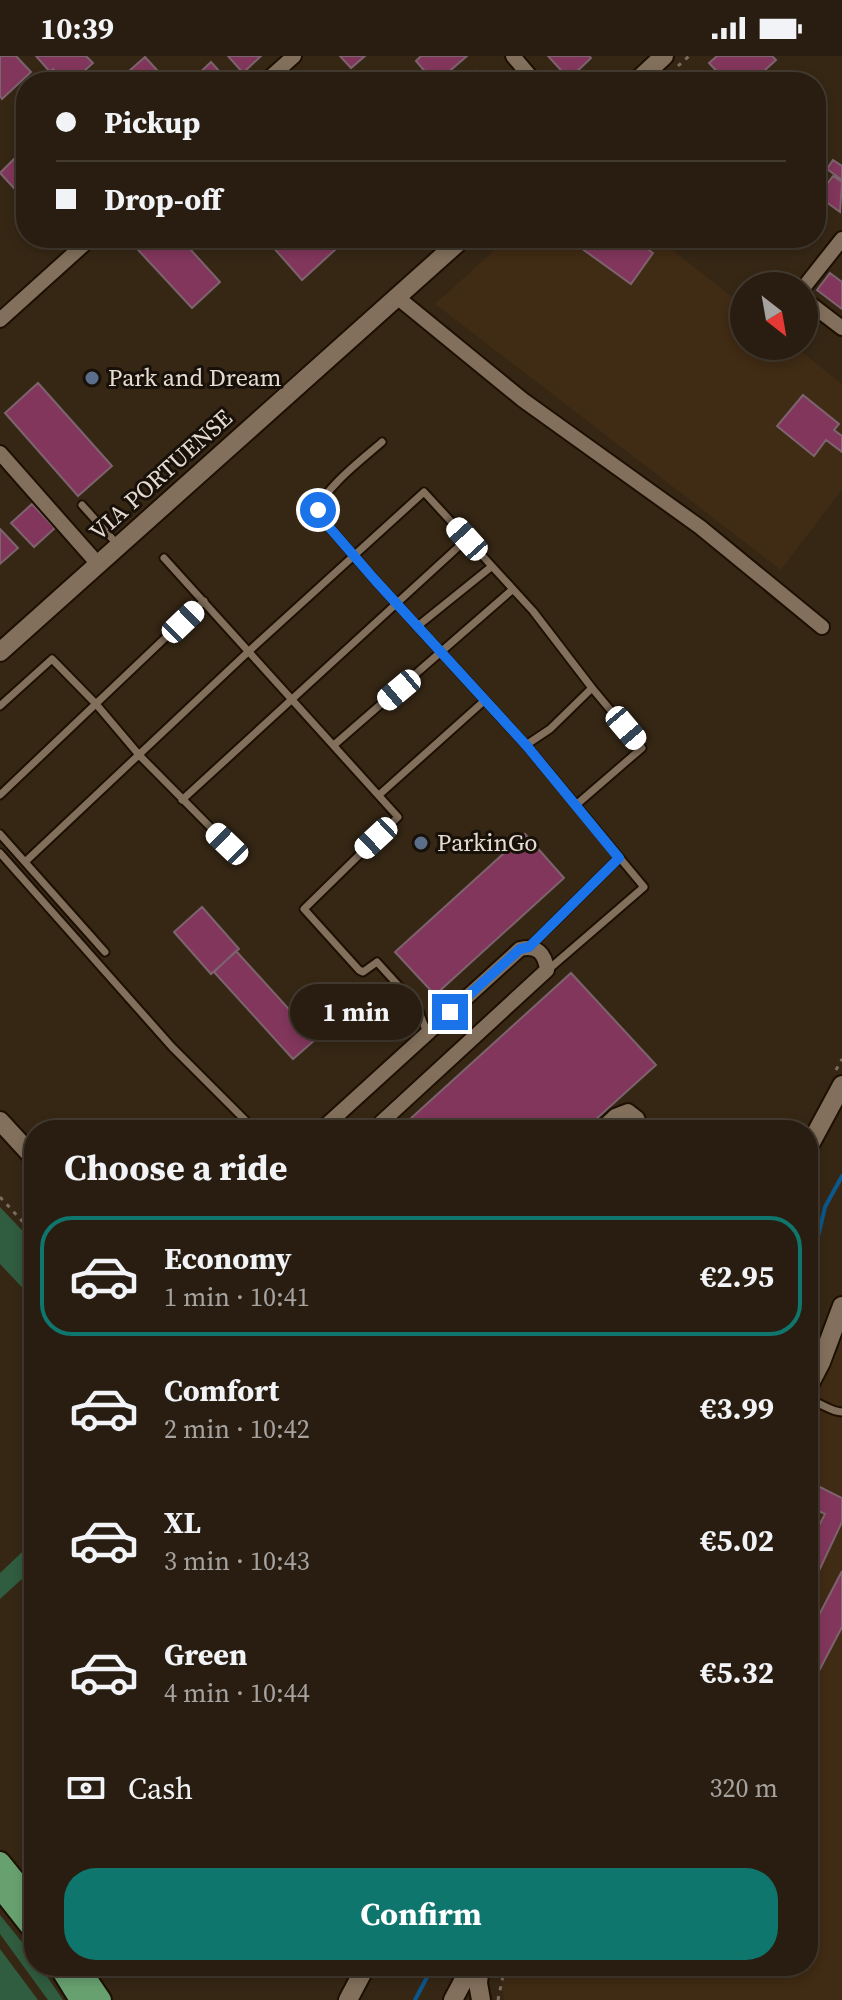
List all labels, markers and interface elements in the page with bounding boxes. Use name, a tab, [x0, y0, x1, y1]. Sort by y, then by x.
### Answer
text: 10:39	[40, 8, 114, 49]
text: Pickup	[104, 102, 200, 143]
text: Drop-off	[104, 179, 222, 220]
north arrow	[730, 272, 818, 360]
map controls	[730, 272, 818, 360]
place label: Park and Dream	[108, 361, 281, 394]
marker: Park and Dream	[83, 369, 101, 387]
street label: VIA PORTUENSE	[82, 402, 239, 548]
route start	[300, 492, 336, 528]
car	[442, 513, 492, 565]
car	[157, 597, 209, 647]
car	[373, 665, 425, 715]
car	[601, 702, 651, 754]
car	[350, 813, 402, 863]
car	[201, 819, 253, 869]
place label: ParkinGo	[437, 826, 538, 859]
marker: ParkinGo	[412, 834, 430, 852]
callout: 1 min	[290, 984, 422, 1040]
text: 1 min	[322, 994, 390, 1030]
route end	[432, 994, 468, 1030]
text: Choose a ride	[64, 1143, 287, 1192]
text: Economy	[164, 1238, 292, 1279]
icon: car	[68, 1240, 140, 1312]
text: €2.95	[700, 1256, 774, 1297]
text: 1 min · 10:41	[164, 1279, 310, 1315]
text: Comfort	[164, 1370, 279, 1411]
icon: car	[68, 1372, 140, 1444]
text: €3.99	[700, 1388, 774, 1429]
text: 2 min · 10:42	[164, 1411, 310, 1447]
text: XL	[164, 1502, 201, 1543]
icon: car	[68, 1504, 140, 1576]
text: €5.02	[700, 1520, 774, 1561]
text: 3 min · 10:43	[164, 1543, 310, 1579]
text: Green	[164, 1634, 247, 1675]
icon: car	[68, 1636, 140, 1708]
text: €5.32	[700, 1652, 774, 1693]
text: 4 min · 10:44	[164, 1675, 310, 1711]
icon: cash	[64, 1766, 108, 1810]
text: Cash	[128, 1768, 193, 1809]
text: 320 m	[710, 1770, 778, 1806]
button: Confirm	[64, 1868, 778, 1960]

